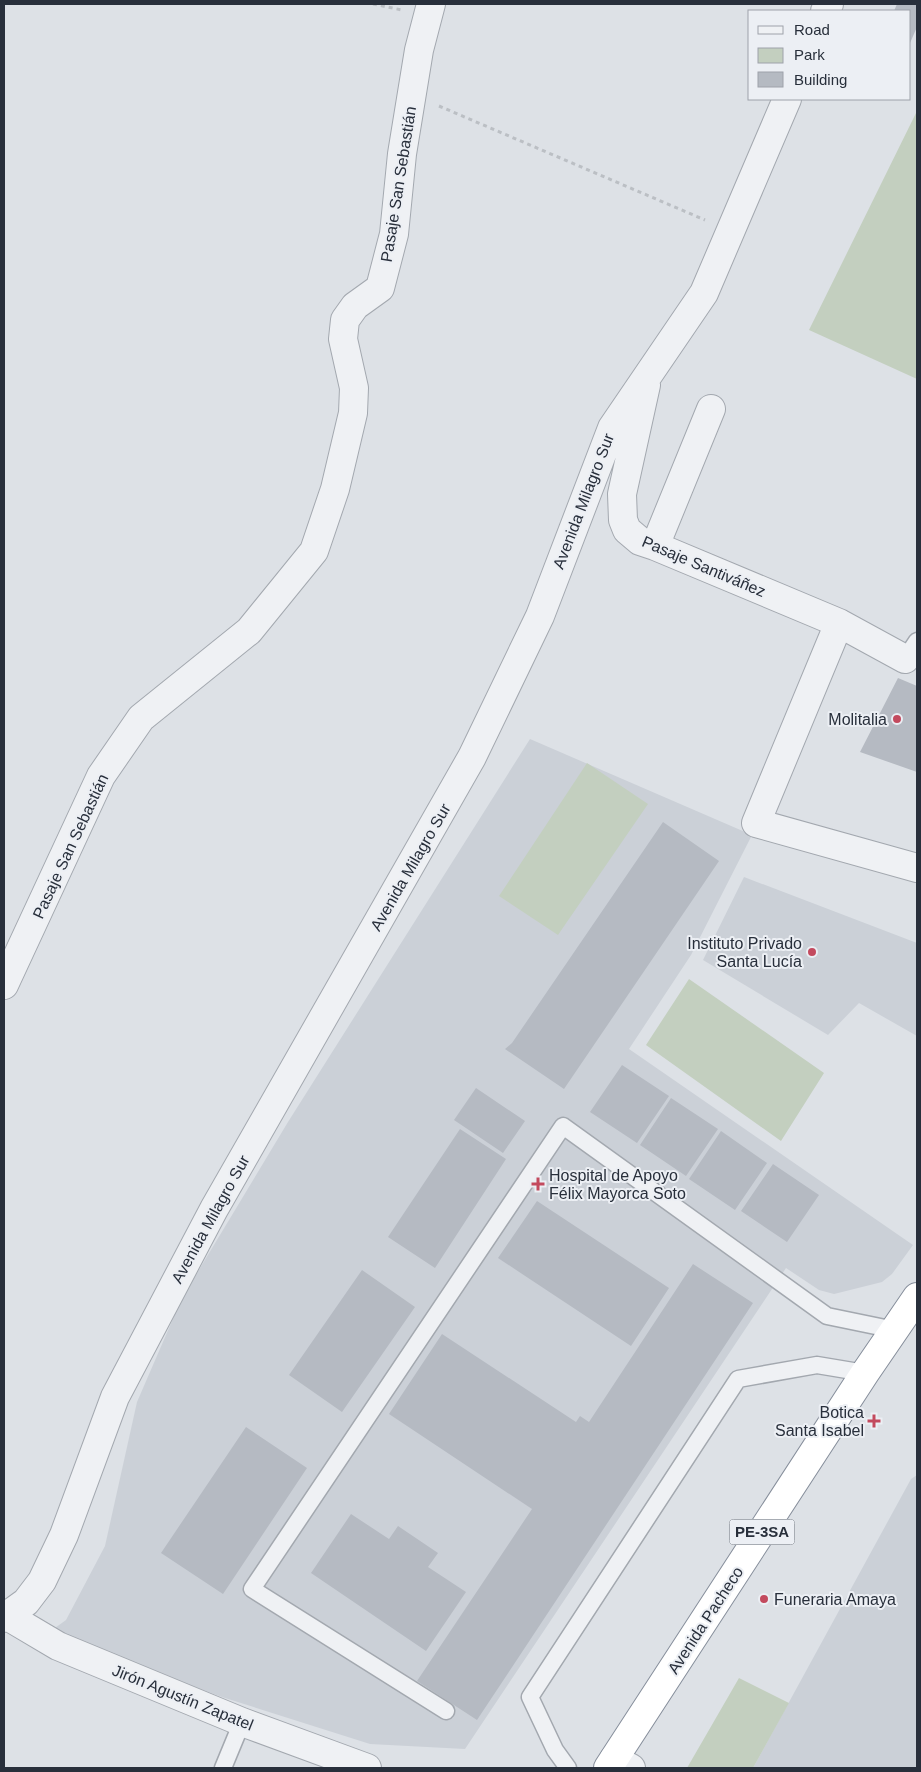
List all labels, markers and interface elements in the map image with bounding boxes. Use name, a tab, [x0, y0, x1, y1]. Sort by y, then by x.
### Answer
legend	[748, 10, 911, 100]
text: Road	[794, 21, 830, 38]
text: Park	[794, 46, 825, 63]
text: Building	[794, 71, 847, 88]
street label: Pasaje San Sebastián	[378, 105, 419, 263]
street label: Avenida Milagro Sur	[550, 430, 617, 571]
street label: Pasaje Santiváñez	[639, 533, 768, 600]
place label: Molitalia	[828, 711, 887, 728]
marker: Molitalia	[891, 713, 903, 725]
street label: Pasaje San Sebastián	[29, 771, 111, 921]
street label: Avenida Milagro Sur	[367, 800, 454, 934]
place label: Instituto Privado Santa Lucía	[687, 935, 802, 970]
marker: Instituto Privado Santa Lucía	[806, 946, 818, 958]
street label: Avenida Milagro Sur	[168, 1152, 253, 1286]
place label: Hospital de Apoyo Félix Mayorca Soto	[549, 1167, 686, 1202]
marker: Hospital de Apoyo Félix Mayorca Soto	[531, 1177, 545, 1191]
place label: Botica Santa Isabel	[775, 1404, 864, 1439]
marker: Botica Santa Isabel	[868, 1415, 880, 1427]
road number: PE-3SA	[730, 1520, 794, 1544]
street label: Avenida Pacheco	[664, 1563, 746, 1677]
place label: Funeraria Amaya	[774, 1591, 896, 1608]
marker: Funeraria Amaya	[758, 1593, 770, 1605]
street label: Jirón Agustín Zapatel	[110, 1661, 256, 1733]

